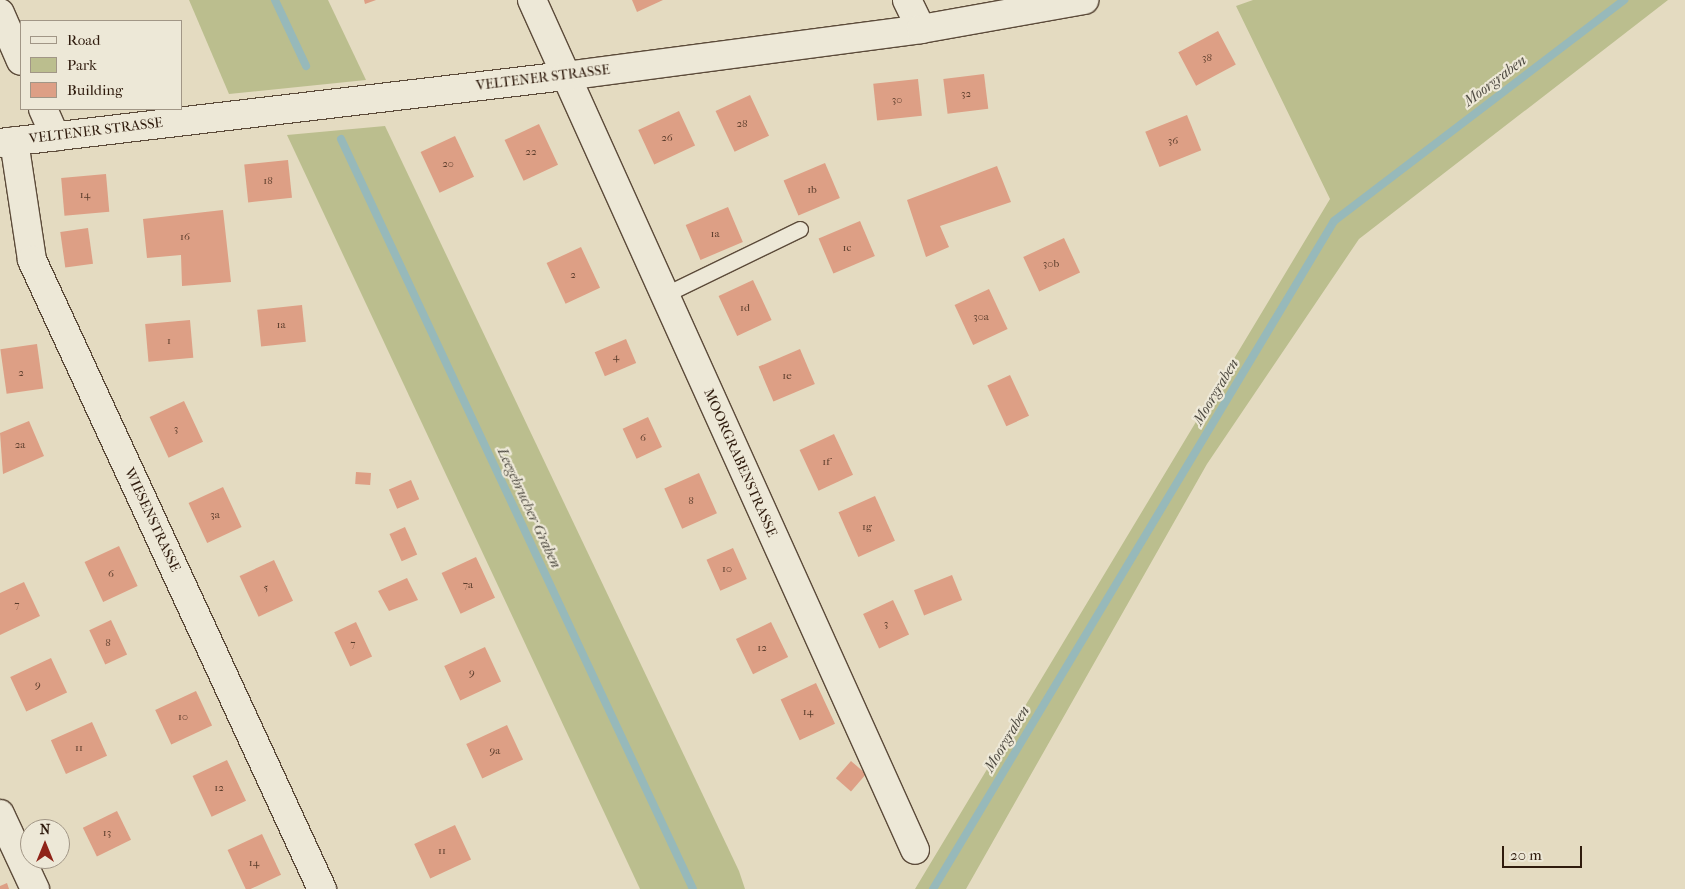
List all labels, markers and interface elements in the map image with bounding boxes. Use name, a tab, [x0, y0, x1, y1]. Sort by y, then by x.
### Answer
legend	[20, 20, 182, 110]
text: Road	[67, 31, 100, 49]
house number: 38	[1202, 51, 1212, 65]
water label: Moorgraben	[1460, 52, 1530, 110]
text: Park	[67, 56, 97, 74]
street label: VELTENER STRASSE	[475, 61, 611, 95]
text: Building	[67, 81, 123, 99]
house number: 32	[961, 87, 971, 101]
house number: 30	[892, 93, 902, 107]
street label: VELTENER STRASSE	[28, 114, 164, 148]
house number: 28	[736, 117, 748, 131]
house number: 26	[661, 131, 673, 145]
house number: 36	[1168, 134, 1178, 148]
house number: 22	[525, 145, 537, 159]
house number: 20	[442, 157, 454, 171]
house number: 18	[263, 174, 273, 188]
house number: 1b	[807, 183, 817, 197]
house number: 14	[80, 188, 90, 202]
house number: 1a	[710, 227, 720, 241]
house number: 16	[180, 230, 190, 244]
house number: 1c	[843, 241, 851, 255]
house number: 30b	[1043, 257, 1059, 271]
house number: 2	[570, 268, 576, 282]
house number: 1d	[740, 301, 750, 315]
house number: 30a	[973, 310, 989, 324]
house number: 1a	[276, 318, 286, 332]
house number: 1	[167, 334, 171, 348]
house number: 4	[613, 350, 619, 364]
water label: Moorgraben	[1189, 356, 1243, 428]
house number: 2	[18, 366, 24, 380]
house number: 1e	[782, 369, 792, 383]
street label: MOORGRABENSTRASSE	[700, 386, 780, 540]
house number: 3	[174, 422, 178, 436]
house number: 6	[640, 431, 646, 445]
house number: 2a	[15, 438, 25, 452]
water label: Leegebrucher Graben	[493, 445, 565, 571]
house number: 1f	[822, 455, 830, 469]
street label: WIESENSTRASSE	[121, 465, 183, 575]
house number: 8	[688, 494, 694, 508]
house number: 3a	[210, 508, 220, 522]
house number: 1g	[862, 520, 872, 534]
house number: 10	[722, 562, 732, 576]
house number: 6	[108, 567, 114, 581]
house number: 7a	[463, 578, 473, 592]
house number: 5	[264, 581, 268, 595]
house number: 7	[14, 598, 20, 612]
house number: 3	[884, 617, 888, 631]
house number: 8	[105, 636, 111, 650]
house number: 7	[350, 637, 356, 651]
house number: 12	[757, 641, 767, 655]
house number: 9	[469, 666, 475, 680]
house number: 9	[35, 678, 41, 692]
water label: Moorgraben	[980, 703, 1034, 775]
house number: 14	[803, 705, 813, 719]
house number: 10	[178, 710, 188, 724]
house number: 11	[75, 741, 83, 755]
house number: 9a	[490, 744, 500, 758]
house number: 12	[214, 781, 224, 795]
north arrow	[20, 819, 70, 869]
text: N	[40, 821, 50, 838]
house number: 13	[103, 826, 111, 840]
scale bar	[1505, 836, 1585, 868]
house number: 11	[438, 844, 446, 858]
text: 20 m	[1510, 846, 1542, 864]
house number: 14	[249, 856, 259, 870]

